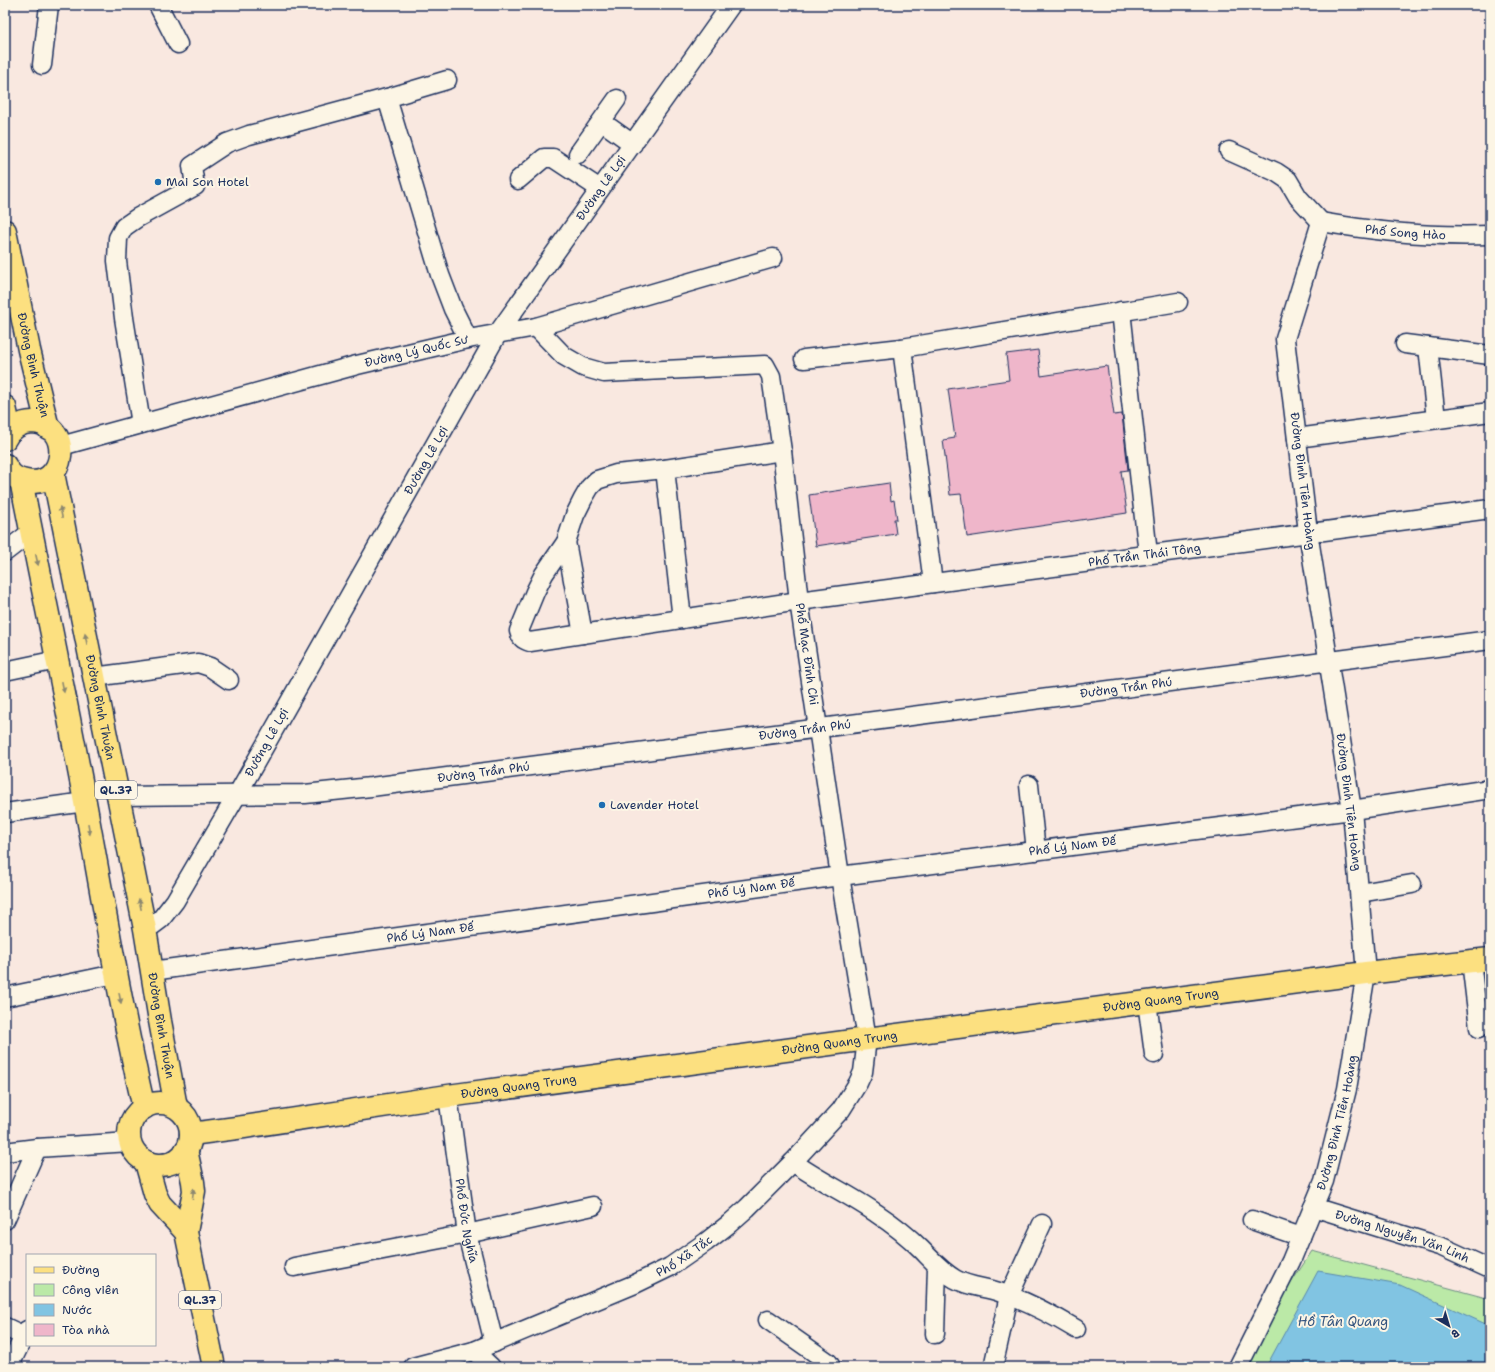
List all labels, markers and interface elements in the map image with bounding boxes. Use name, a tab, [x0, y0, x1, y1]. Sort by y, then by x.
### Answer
street label: Đường Lê Lợi	[572, 152, 630, 224]
place label: Mai Son Hotel	[166, 174, 249, 190]
marker: Mai Son Hotel	[153, 177, 163, 187]
street label: Phố Song Hào	[1364, 221, 1446, 243]
street label: Đường Bình Thuận	[14, 311, 53, 419]
street label: Đường Lý Quốc Sư	[363, 331, 470, 371]
street label: Đường Đinh Tiên Hoàng	[1287, 411, 1319, 551]
street label: Đường Lê Lợi	[400, 423, 452, 497]
one-way arrow	[57, 505, 63, 518]
street label: Phố Trần Thái Tông	[1087, 540, 1202, 570]
one-way arrow	[35, 554, 41, 566]
street label: Phố Mạc Đĩnh Chi	[792, 602, 822, 706]
one-way arrow	[83, 633, 89, 645]
street label: Đường Bình Thuận	[82, 653, 119, 761]
street label: Đường Trần Phú	[1079, 674, 1173, 702]
one-way arrow	[60, 681, 66, 693]
street label: Đường Lê Lợi	[241, 705, 292, 779]
street label: Đường Trần Phú	[758, 716, 852, 744]
street label: Đường Đinh Tiên Hoàng	[1333, 732, 1365, 872]
street label: Đường Trần Phú	[437, 758, 531, 786]
road number: QL.37	[95, 781, 137, 799]
place label: Lavender Hotel	[610, 797, 699, 813]
marker: Lavender Hotel	[597, 800, 607, 810]
one-way arrow	[87, 823, 93, 835]
street label: Phố Lý Nam Đế	[1028, 832, 1118, 860]
street label: Phố Lý Nam Đế	[707, 874, 796, 902]
one-way arrow	[137, 897, 143, 910]
street label: Phố Lý Nam Đế	[386, 919, 475, 947]
street label: Đường Bình Thuận	[144, 971, 179, 1080]
street label: Đường Quang Trung	[1102, 985, 1220, 1016]
one-way arrow	[117, 992, 123, 1004]
street label: Đường Quang Trung	[781, 1027, 898, 1059]
street label: Đường Đinh Tiên Hoàng	[1313, 1054, 1360, 1193]
street label: Đường Quang Trung	[460, 1071, 577, 1102]
street label: Phố Đức Nghĩa	[451, 1177, 482, 1265]
one-way arrow	[190, 1188, 196, 1200]
street label: Đường Nguyễn Văn Linh	[1333, 1206, 1472, 1267]
street label: Phố Xã Tắc	[653, 1232, 716, 1281]
legend	[26, 1254, 156, 1346]
text: Đường	[62, 1262, 100, 1278]
text: Công viên	[62, 1282, 119, 1298]
road number: QL.37	[179, 1291, 221, 1309]
text: Nước	[62, 1302, 92, 1318]
north arrow	[1429, 1306, 1469, 1346]
water label: Hồ Tân Quang	[1298, 1313, 1388, 1330]
text: Tòa nhà	[62, 1322, 110, 1338]
text: B	[1447, 1325, 1462, 1342]

